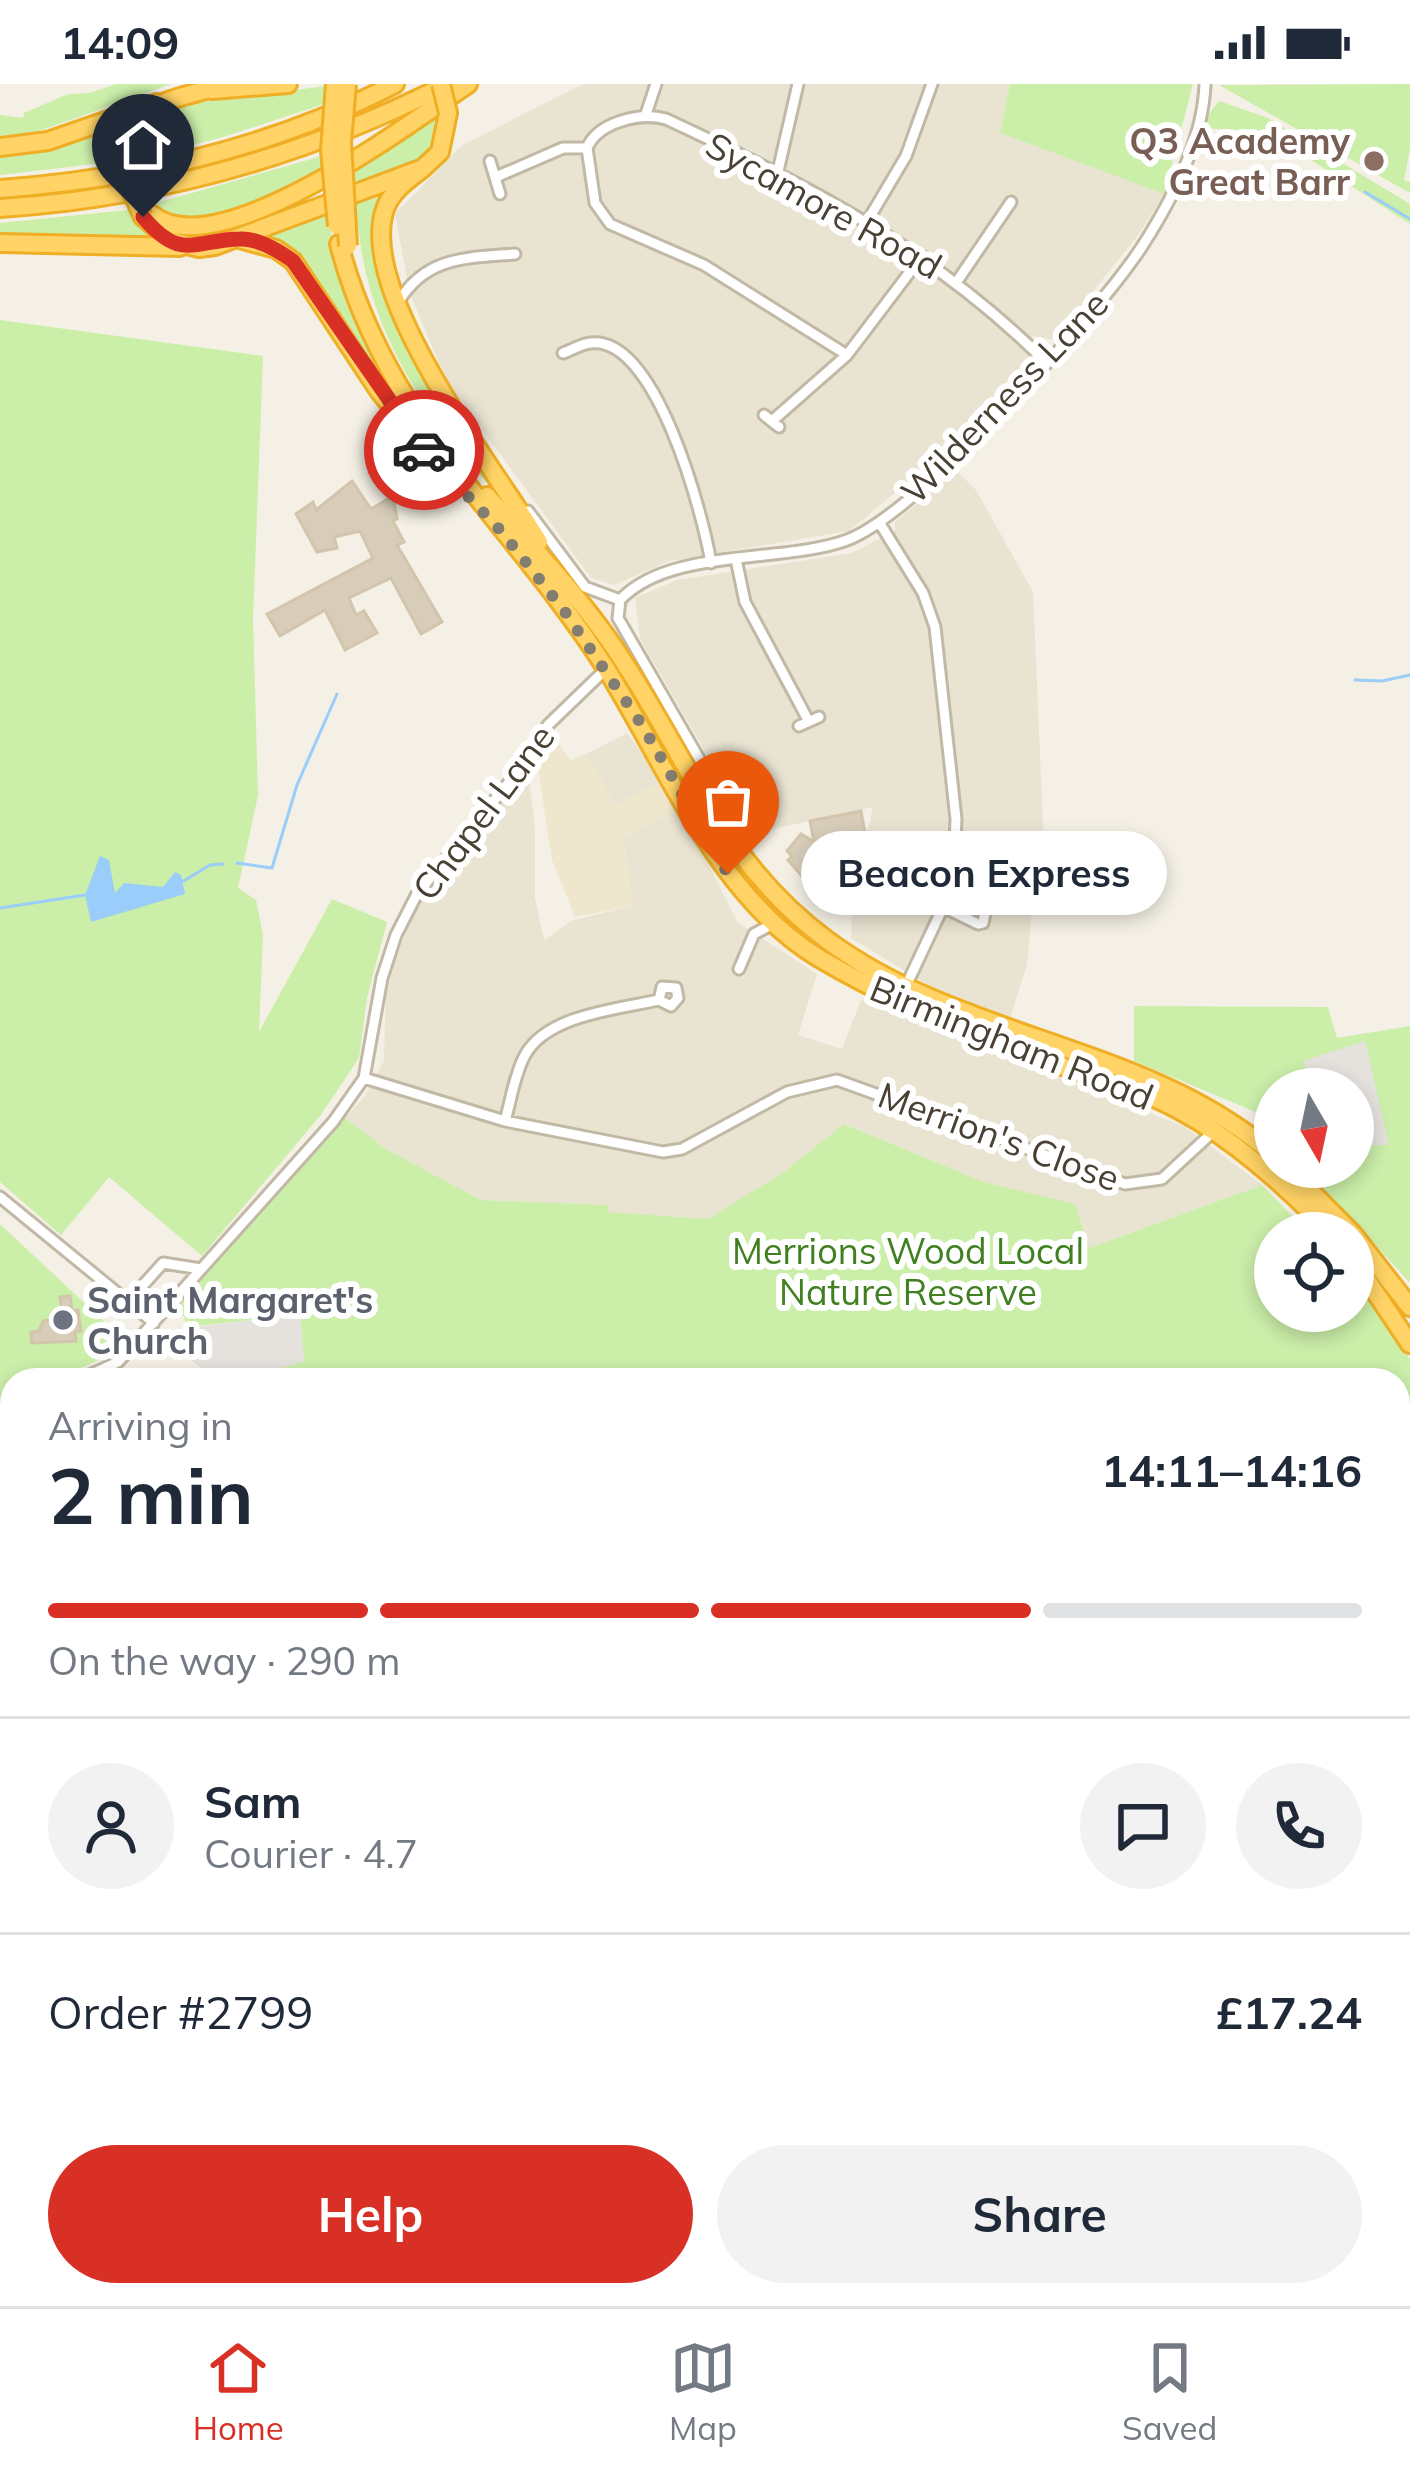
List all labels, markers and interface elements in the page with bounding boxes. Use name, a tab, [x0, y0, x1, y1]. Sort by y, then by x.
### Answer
text: 14:09	[60, 14, 179, 70]
pin	[92, 94, 194, 217]
icon: home	[110, 112, 176, 178]
place label: Q3 Academy Great Barr	[1129, 118, 1351, 204]
street label: Sycamore Road	[698, 122, 950, 288]
marker: Q3 Academy Great Barr	[1361, 148, 1387, 174]
street label: Wilderness Lane	[891, 281, 1117, 513]
courier	[364, 390, 484, 510]
icon: car	[391, 417, 457, 483]
street label: Chapel Lane	[402, 715, 564, 909]
pin	[677, 751, 779, 874]
icon: bag	[695, 769, 761, 835]
callout: Beacon Express	[800, 832, 1166, 916]
text: Beacon Express	[837, 848, 1131, 897]
street label: Birmingham Road	[864, 965, 1160, 1119]
north arrow	[1254, 1068, 1374, 1188]
map controls	[1254, 1068, 1374, 1332]
street label: Merrion's Close	[872, 1072, 1126, 1200]
button: locate	[1254, 1212, 1374, 1332]
park label: Merrions Wood Local Nature Reserve	[732, 1228, 1084, 1314]
place label: Saint Margaret's Church	[87, 1277, 373, 1363]
marker: Saint Margaret's Church	[50, 1307, 76, 1333]
text: Arriving in	[48, 1401, 233, 1450]
text: 14:11–14:16	[1101, 1442, 1362, 1498]
text: 2 min	[48, 1446, 254, 1544]
text: On the way · 290 m	[48, 1636, 400, 1685]
button: person	[48, 1763, 174, 1889]
button: chat	[1080, 1763, 1206, 1889]
button: phone	[1236, 1763, 1362, 1889]
text: Sam	[204, 1773, 301, 1829]
text: Courier · 4.7	[204, 1829, 418, 1878]
text: Order #2799	[48, 1984, 313, 2040]
text: £17.24	[1216, 1984, 1362, 2040]
button: Help	[48, 2145, 693, 2283]
button: Share	[717, 2145, 1362, 2283]
tab: Home	[193, 2335, 284, 2448]
tab: Map	[669, 2335, 737, 2448]
tab: Saved	[1122, 2335, 1217, 2448]

